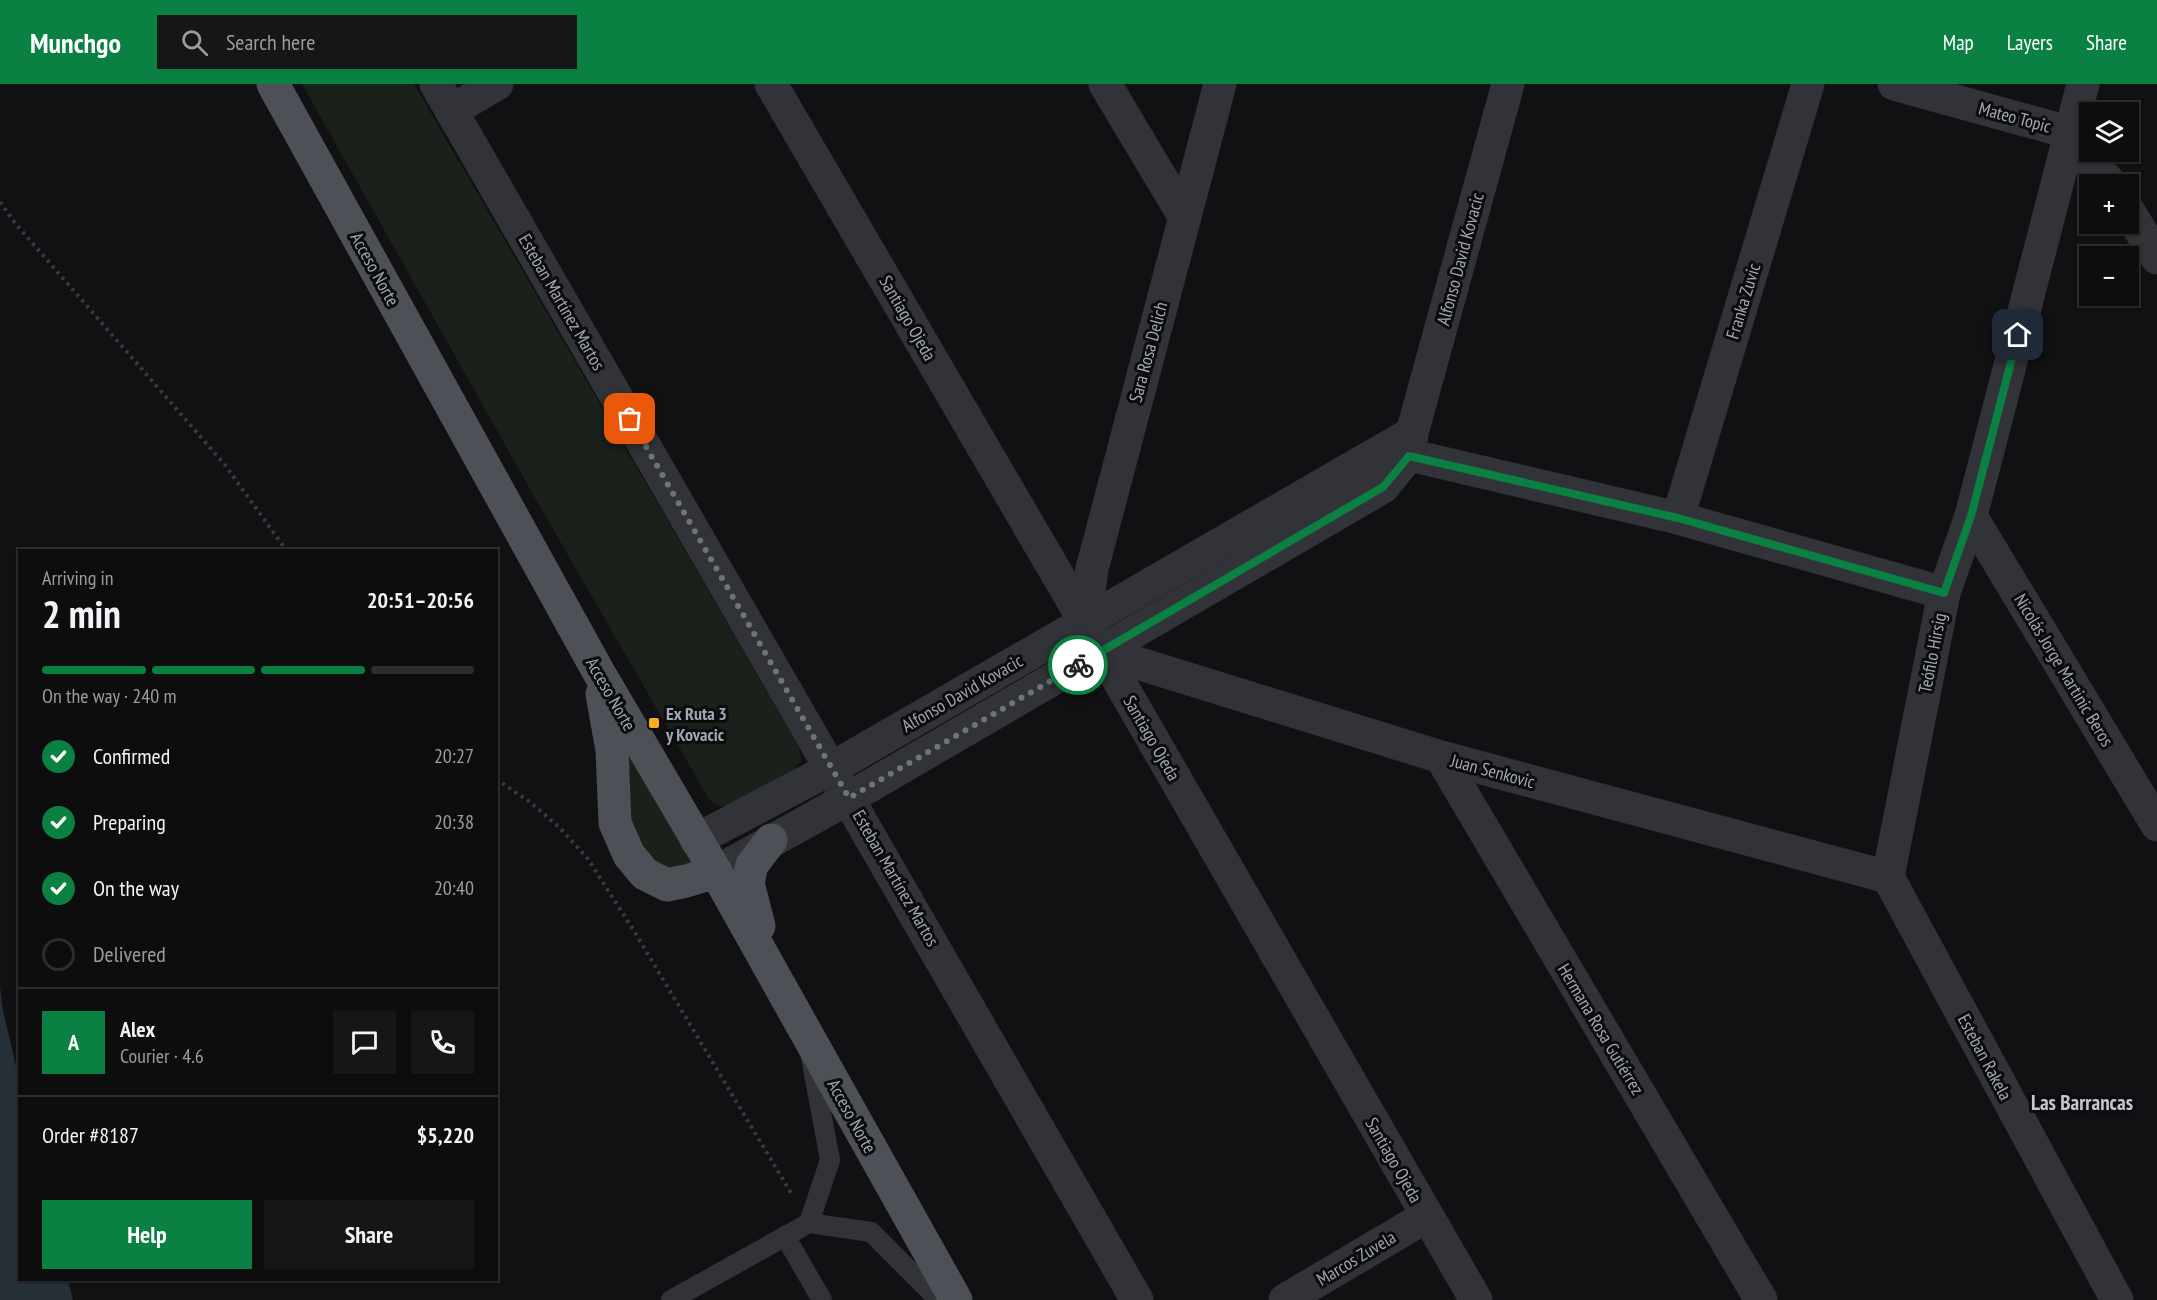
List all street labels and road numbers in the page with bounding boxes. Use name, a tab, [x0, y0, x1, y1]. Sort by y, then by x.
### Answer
street label: Mateo Topic	[1976, 96, 2054, 138]
street label: Alfonso David Kovacic	[1431, 190, 1489, 328]
street label: Acceso Norte	[345, 228, 405, 310]
street label: Esteban Martínez Martos	[514, 230, 610, 374]
street label: Franka Zuvic	[1721, 260, 1766, 342]
street label: Santiago Ojeda	[874, 271, 942, 365]
street label: Sara Rosa Delich	[1124, 299, 1172, 405]
street label: Nicolás Jorge Martinic Beros	[2009, 589, 2119, 751]
street label: Teófilo Hirsig	[1913, 611, 1951, 695]
street label: Alfonso David Kovacic	[897, 649, 1027, 737]
street label: Acceso Norte	[581, 653, 641, 735]
street label: Santiago Ojeda	[1118, 691, 1186, 785]
street label: Juan Senkovic	[1448, 749, 1538, 793]
street label: Esteban Martínez Martos	[848, 806, 944, 950]
street label: Hermana Rosa Gutiérrez	[1553, 959, 1649, 1099]
street label: Esteban Rakela	[1953, 1010, 2017, 1104]
street label: Acceso Norte	[822, 1075, 882, 1157]
street label: Santiago Ojeda	[1360, 1113, 1428, 1207]
street label: Marcos Zuvela	[1312, 1225, 1400, 1291]

